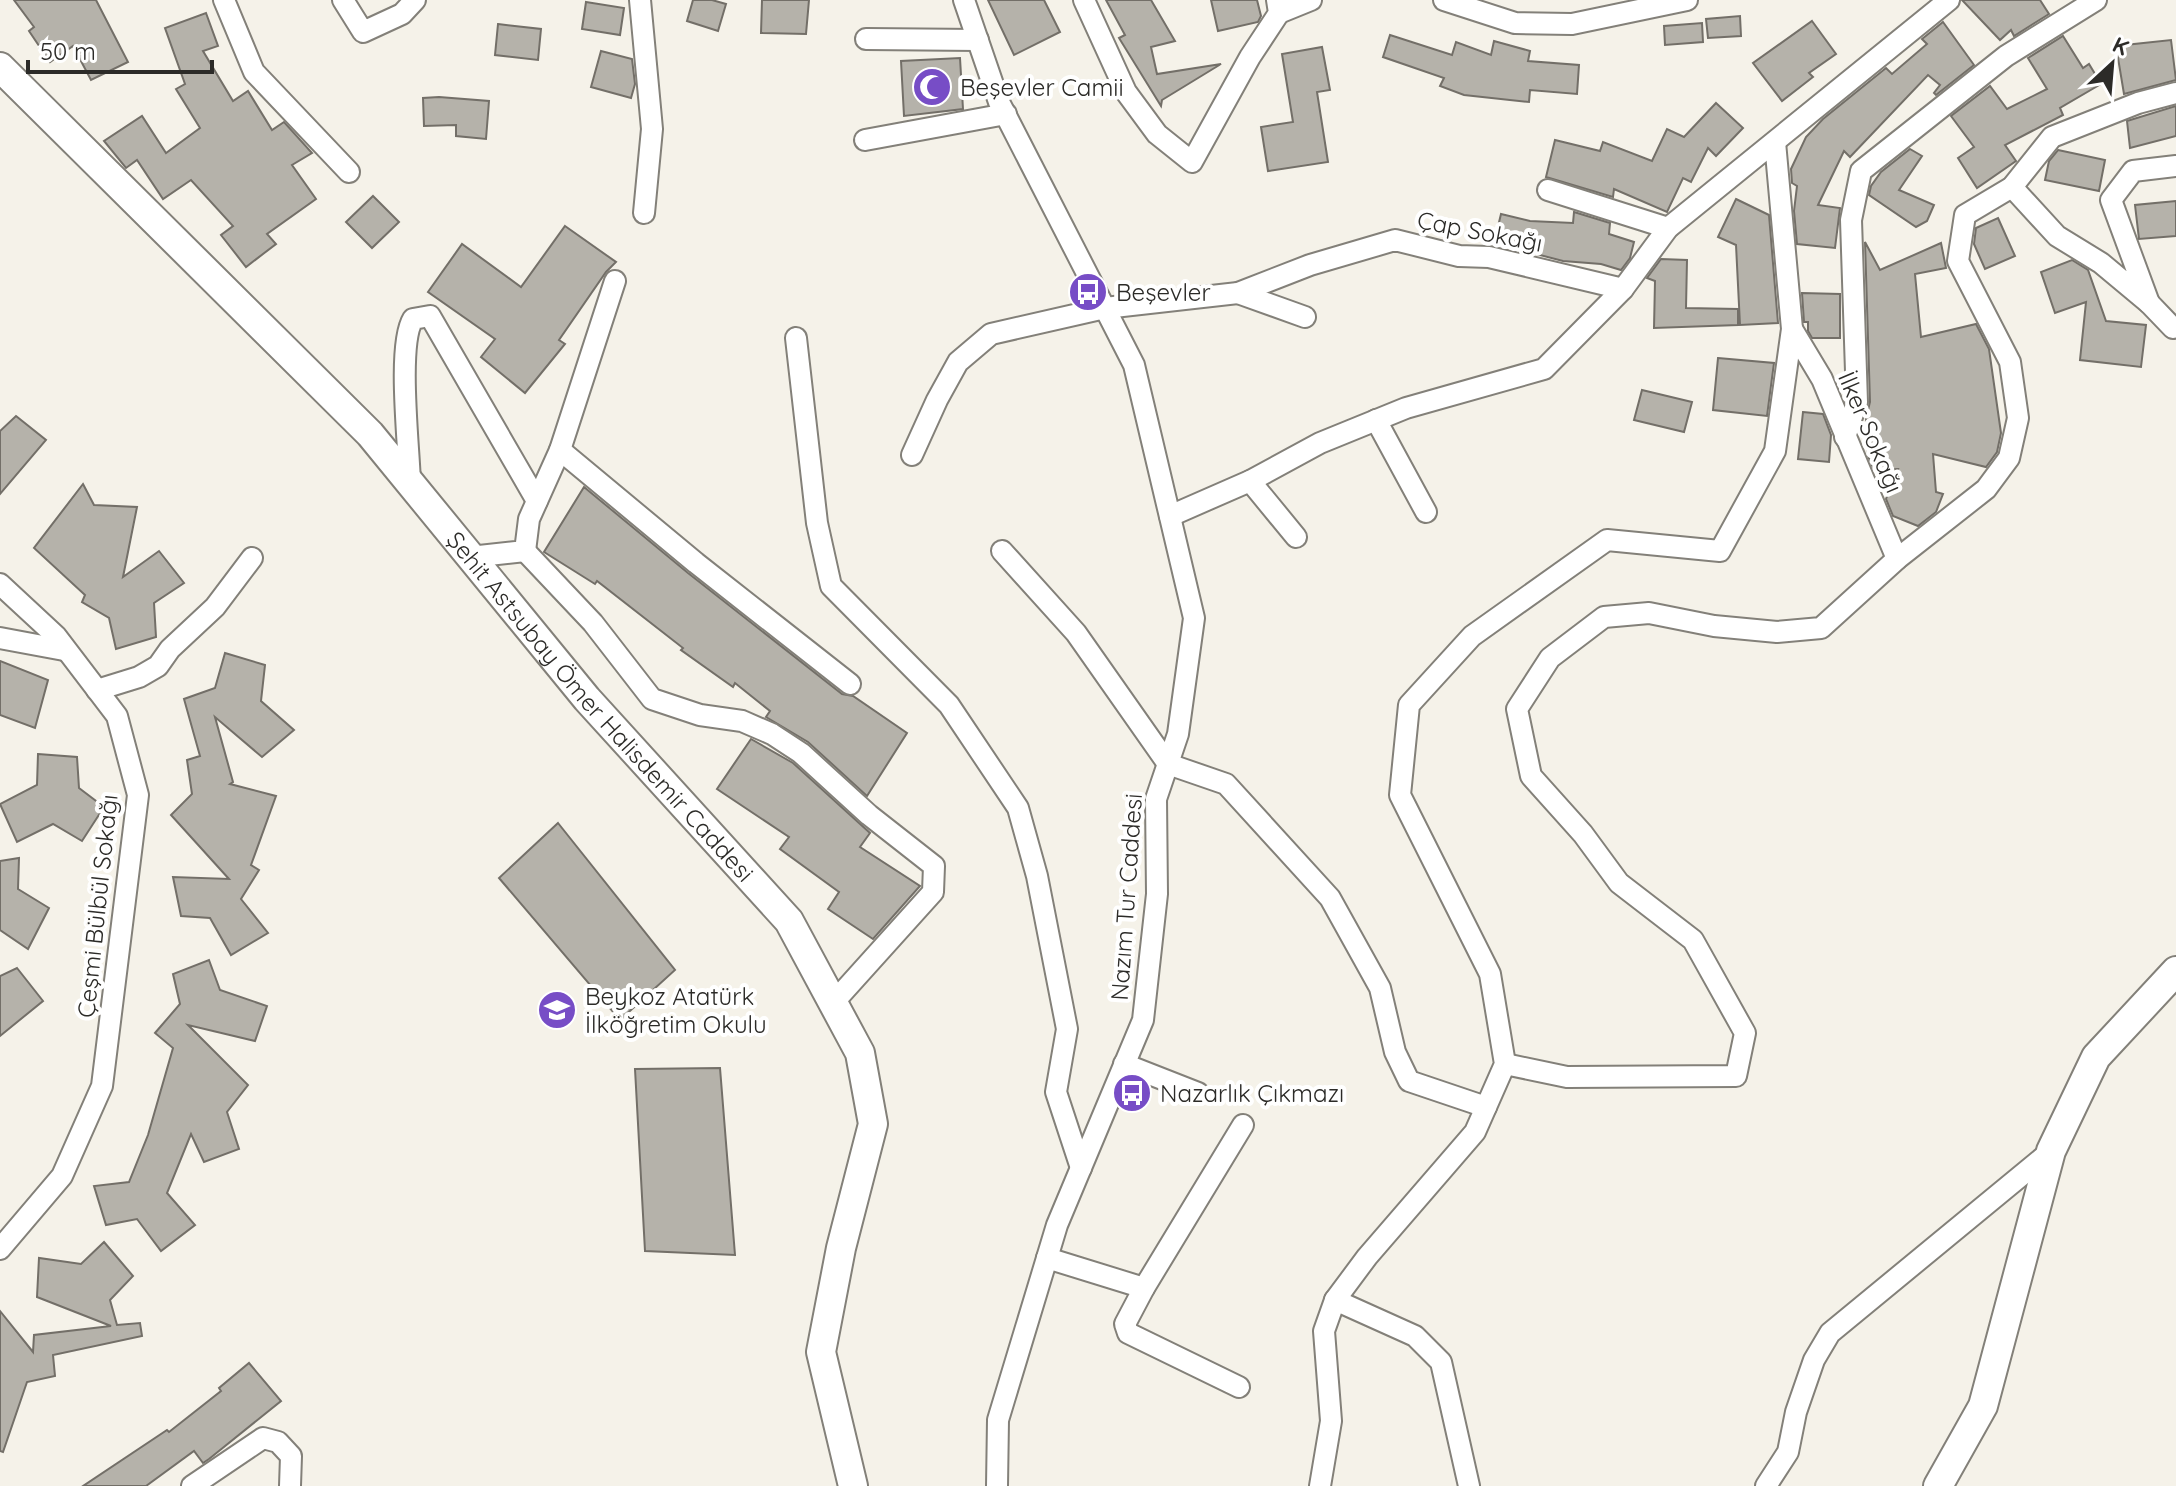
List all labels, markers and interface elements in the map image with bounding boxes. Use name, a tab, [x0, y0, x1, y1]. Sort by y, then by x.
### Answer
scale bar	[28, 24, 212, 74]
north arrow	[2072, 24, 2152, 104]
text: K	[2108, 30, 2133, 62]
text: 50 m	[40, 36, 96, 66]
mosque icon: Beşevler Camii	[911, 66, 953, 108]
place label: Beşevler Camii	[960, 72, 1124, 102]
street label: Çap Sokağı	[1415, 204, 1545, 258]
bus stop icon: Beşevler	[1067, 271, 1109, 313]
place label: Beşevler	[1116, 277, 1211, 307]
street label: İlker Sokağı	[1832, 367, 1910, 497]
street label: Şehit Astsubay Ömer Halisdemir Caddesi	[441, 525, 760, 888]
street label: Nazım Tur Caddesi	[1104, 792, 1148, 1002]
street label: Çeşmi Bülbül Sokağı	[70, 793, 124, 1019]
place label: Beykoz Atatürk İlköğretim Okulu	[585, 981, 767, 1039]
school or university icon: Beykoz Atatürk İlköğretim Okulu	[536, 989, 578, 1031]
bus stop icon: Nazarlık Çıkmazı	[1111, 1072, 1153, 1114]
place label: Nazarlık Çıkmazı	[1160, 1078, 1344, 1108]

